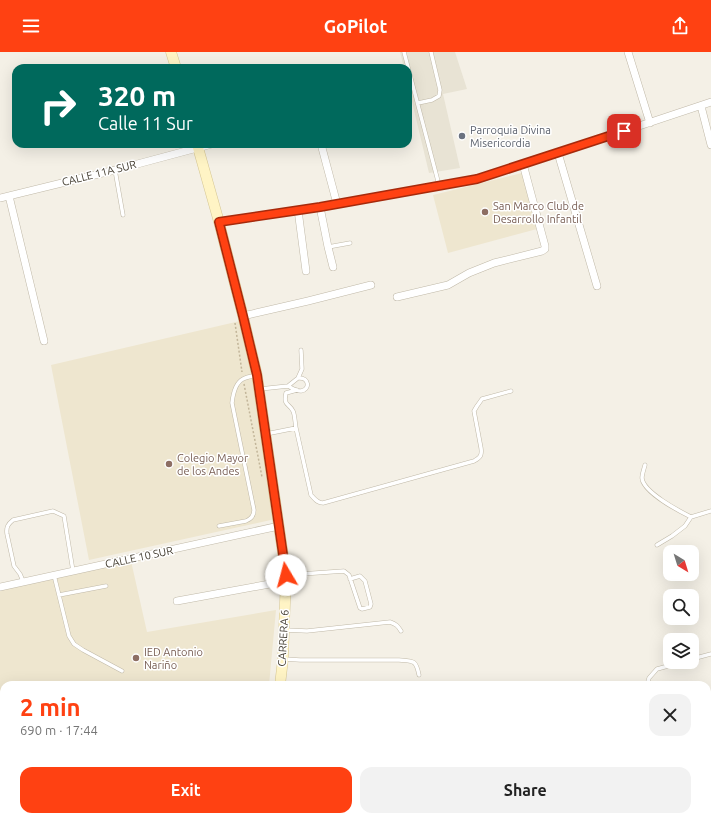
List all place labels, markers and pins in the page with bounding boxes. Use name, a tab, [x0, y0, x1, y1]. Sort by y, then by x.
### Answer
pin	[607, 114, 641, 148]
place label: Parroquia Divina Misericordia	[470, 124, 551, 149]
marker: Parroquia Divina Misericordia	[457, 131, 467, 141]
place label: San Marco Club de Desarrollo Infantil	[493, 200, 584, 225]
marker: San Marco Club de Desarrollo Infantil	[480, 207, 490, 217]
place label: Colegio Mayor de los Andes	[177, 452, 249, 477]
marker: Colegio Mayor de los Andes	[164, 459, 174, 469]
place label: IED Antonio Nariño	[144, 646, 203, 671]
marker: IED Antonio Nariño	[131, 653, 141, 663]

